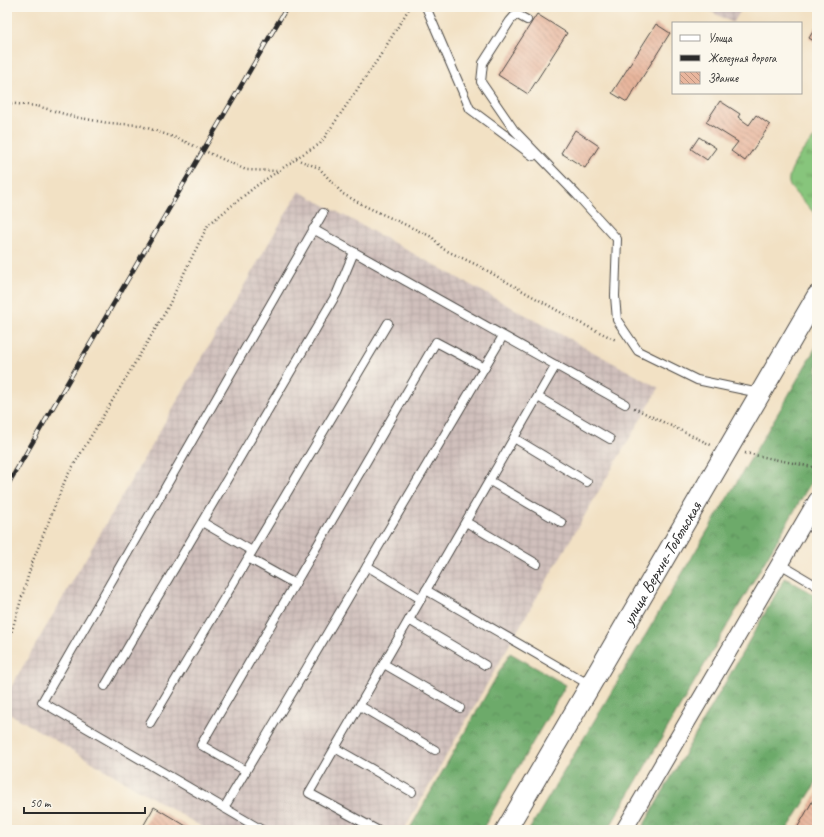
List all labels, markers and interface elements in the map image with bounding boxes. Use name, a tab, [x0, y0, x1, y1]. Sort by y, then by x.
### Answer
legend	[672, 22, 802, 94]
text: Улица	[708, 30, 733, 46]
text: Железная дорога	[708, 50, 777, 66]
text: Здание	[708, 70, 739, 86]
street label: улица Верхне-Тобольская	[617, 497, 707, 630]
scale bar	[24, 789, 145, 815]
text: 50 m	[30, 795, 52, 811]

